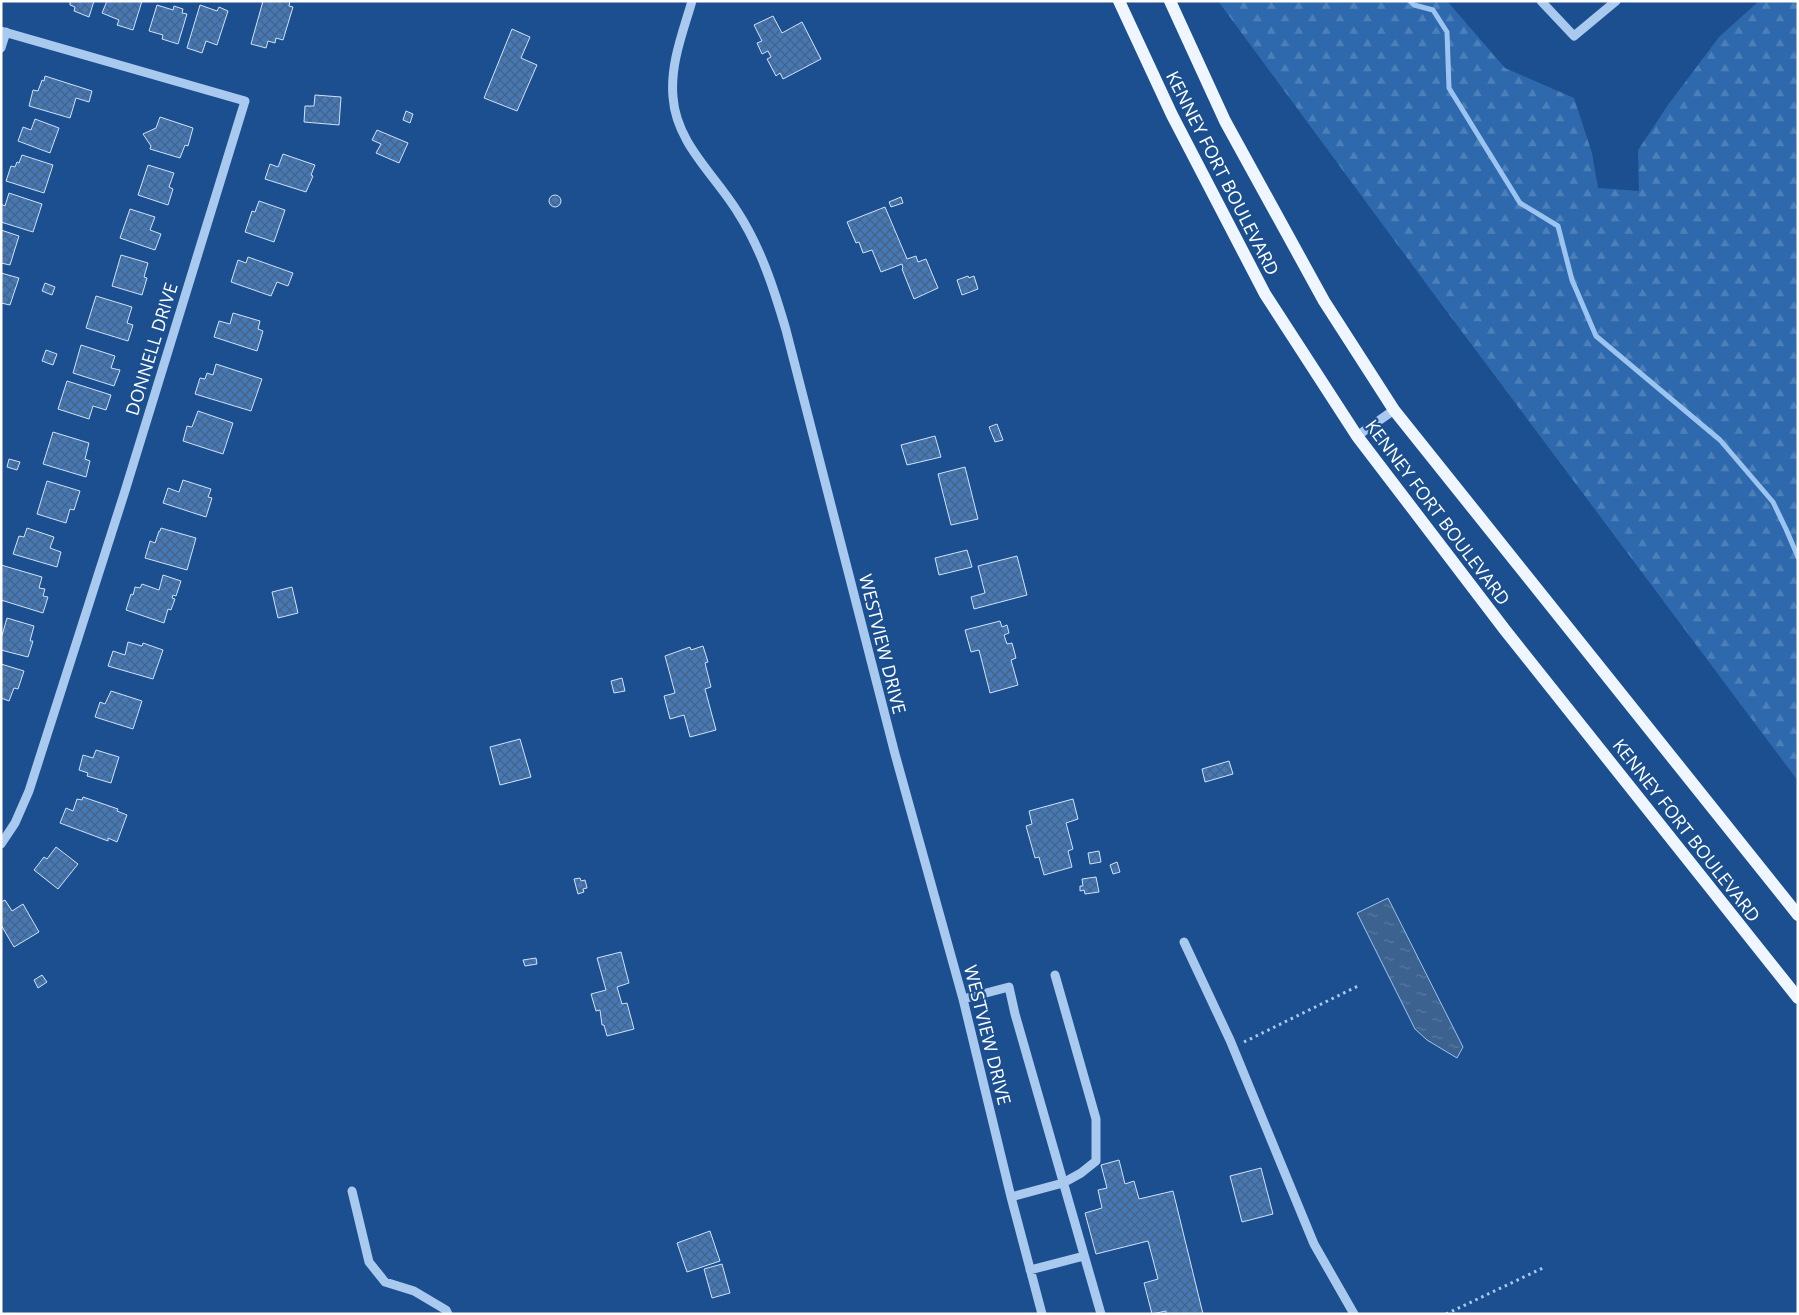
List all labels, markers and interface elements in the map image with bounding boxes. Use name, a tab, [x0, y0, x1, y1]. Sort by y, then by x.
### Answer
street label: KENNEY FORT BOULEVARD	[1161, 67, 1285, 279]
street label: DONNELL DRIVE	[119, 280, 183, 418]
street label: KENNEY FORT BOULEVARD	[1360, 414, 1516, 610]
street label: WESTVIEW DRIVE	[854, 572, 912, 716]
street label: KENNEY FORT BOULEVARD	[1608, 733, 1766, 927]
street label: WESTVIEW DRIVE	[959, 963, 1017, 1107]

